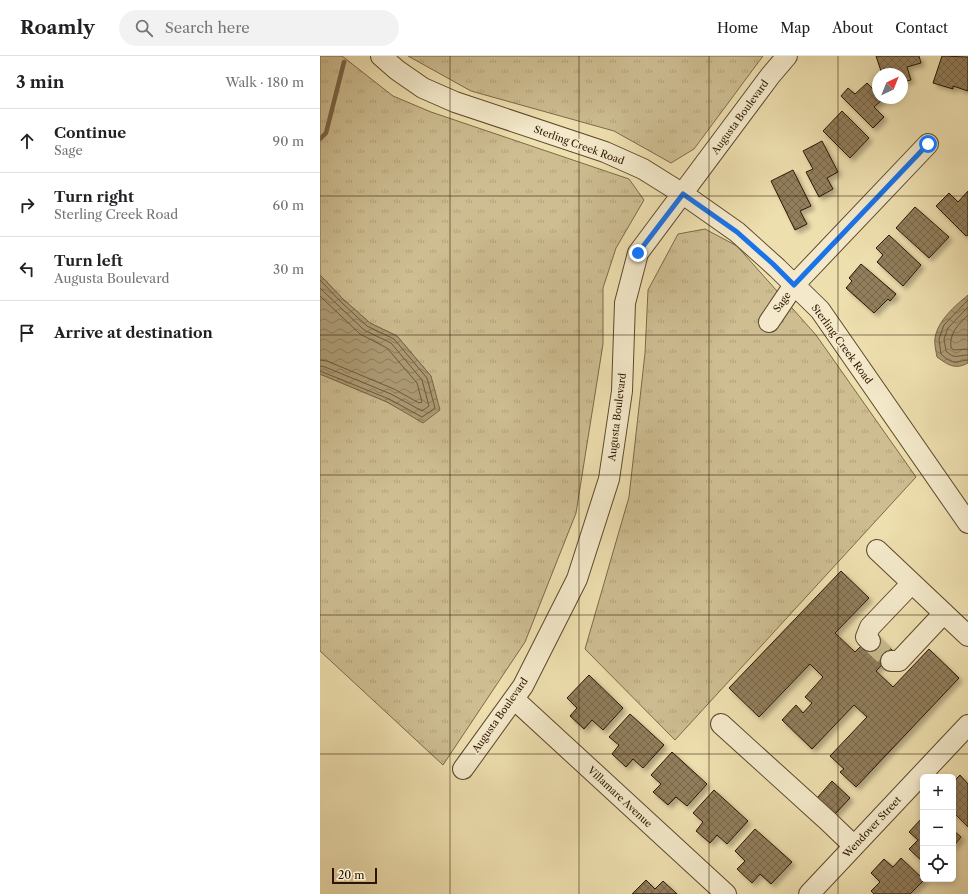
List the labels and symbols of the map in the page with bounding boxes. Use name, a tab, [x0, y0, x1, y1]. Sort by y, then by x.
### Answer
north arrow	[872, 68, 908, 104]
street label: Augusta Boulevard	[708, 77, 771, 158]
street label: Sterling Creek Road	[532, 123, 626, 167]
route start	[919, 135, 937, 153]
route end	[629, 244, 647, 262]
street label: Sage	[770, 289, 794, 315]
street label: Sterling Creek Road	[809, 302, 875, 386]
street label: Augusta Boulevard	[605, 372, 629, 463]
street label: Augusta Boulevard	[469, 675, 531, 756]
street label: Villamare Avenue	[584, 763, 655, 831]
street label: Wendover Street	[839, 793, 904, 861]
scale bar	[332, 866, 377, 885]

